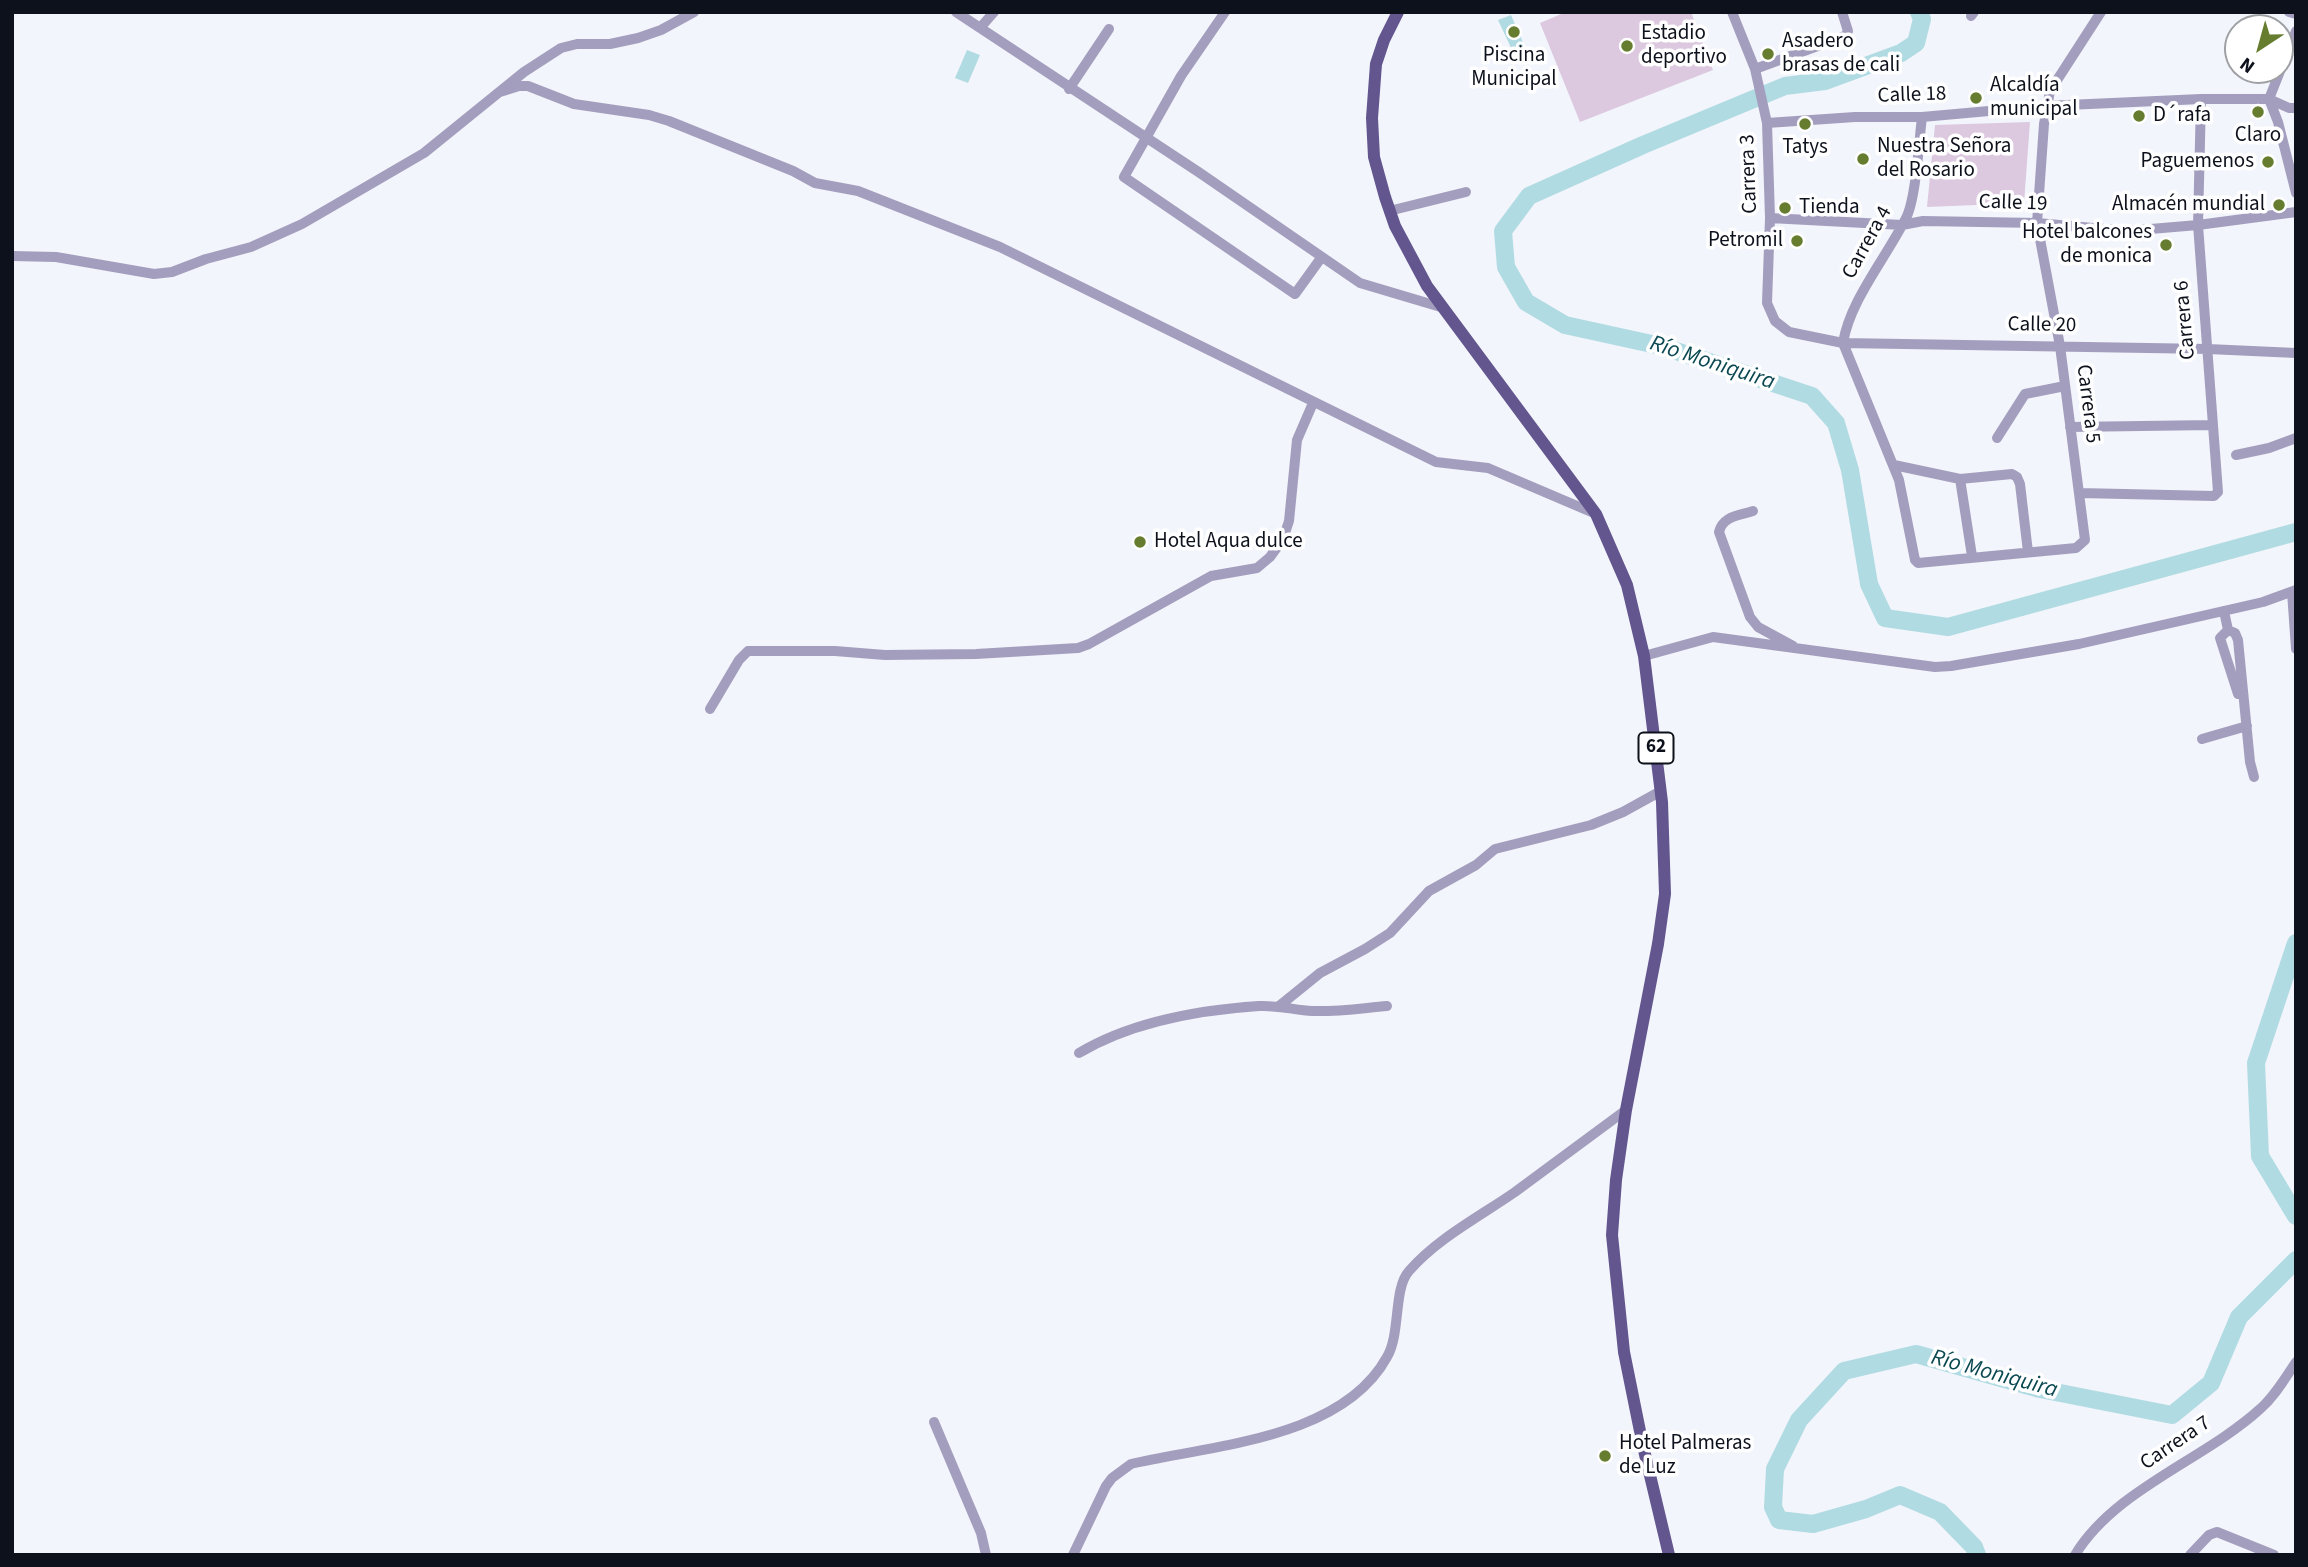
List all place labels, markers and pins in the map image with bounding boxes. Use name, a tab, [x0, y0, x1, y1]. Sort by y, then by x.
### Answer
place label: Estadio deportivo	[1641, 21, 1727, 71]
marker: Piscina Municipal	[1506, 24, 1522, 40]
place label: Asadero brasas de cali	[1782, 29, 1900, 79]
marker: Estadio deportivo	[1619, 38, 1635, 54]
place label: Piscina Municipal	[1471, 43, 1557, 93]
marker: Asadero brasas de cali	[1760, 46, 1776, 62]
place label: Alcaldía municipal	[1990, 73, 2078, 123]
marker: Alcaldía municipal	[1968, 90, 1984, 106]
place label: D´rafa	[2153, 103, 2211, 129]
marker: Claro	[2250, 104, 2266, 120]
marker: D´rafa	[2131, 108, 2147, 124]
marker: Tatys	[1797, 116, 1813, 132]
place label: Claro	[2235, 123, 2281, 149]
place label: Nuestra Señora del Rosario	[1877, 134, 2011, 184]
place label: Tatys	[1782, 135, 1828, 161]
place label: Paguemenos	[2141, 149, 2254, 175]
marker: Nuestra Señora del Rosario	[1855, 151, 1871, 167]
marker: Paguemenos	[2260, 154, 2276, 170]
place label: Almacén mundial	[2112, 192, 2265, 218]
place label: Tienda	[1799, 195, 1860, 221]
marker: Almacén mundial	[2271, 197, 2287, 213]
marker: Tienda	[1777, 200, 1793, 216]
place label: Hotel balcones de monica	[2022, 220, 2152, 270]
place label: Petromil	[1708, 228, 1783, 254]
marker: Petromil	[1789, 233, 1805, 249]
marker: Hotel balcones de monica	[2158, 237, 2174, 253]
place label: Hotel Aqua dulce	[1154, 529, 1303, 555]
marker: Hotel Aqua dulce	[1132, 534, 1148, 550]
place label: Hotel Palmeras de Luz	[1619, 1431, 1751, 1481]
marker: Hotel Palmeras de Luz	[1597, 1448, 1613, 1464]

